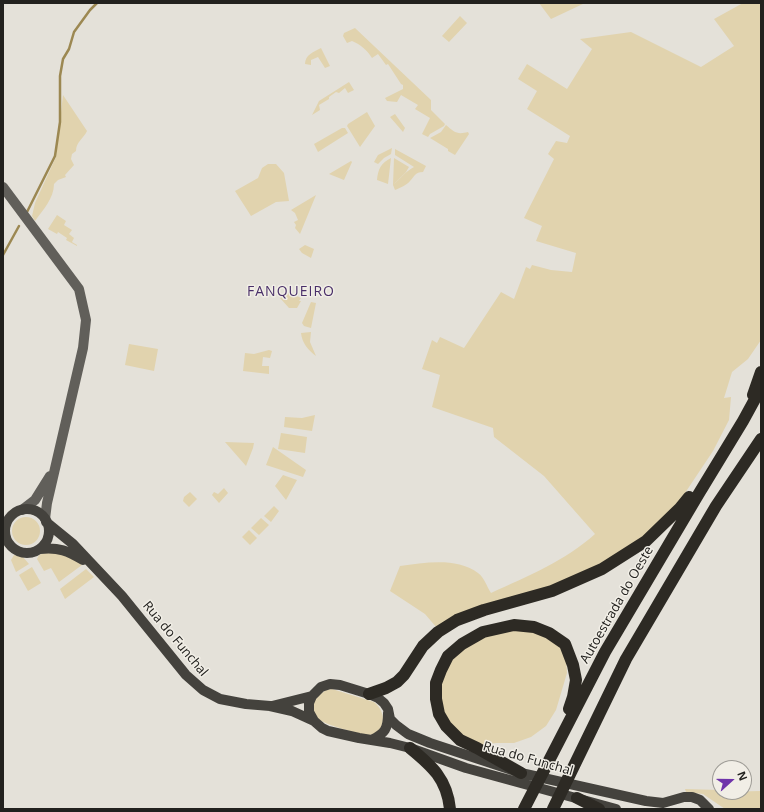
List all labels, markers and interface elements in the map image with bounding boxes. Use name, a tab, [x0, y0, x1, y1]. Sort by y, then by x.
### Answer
district label: FANQUEIRO	[247, 284, 335, 300]
street label: Autoestrada do Oeste	[577, 544, 657, 666]
street label: Rua do Funchal	[139, 598, 211, 680]
street label: Rua do Funchal	[481, 739, 575, 779]
north arrow	[712, 760, 752, 800]
text: N	[734, 769, 751, 783]

